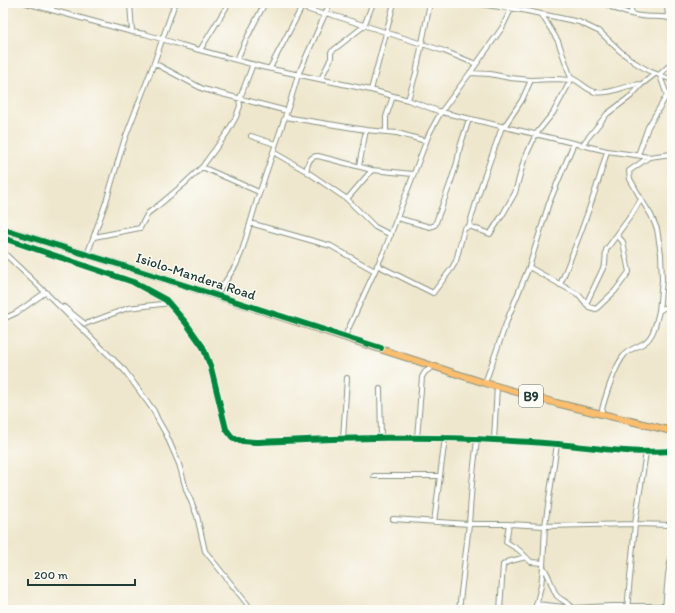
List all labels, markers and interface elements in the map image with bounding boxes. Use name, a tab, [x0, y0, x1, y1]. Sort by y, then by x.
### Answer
street label: Isiolo-Mandera Road	[134, 249, 258, 304]
road number: B9	[519, 385, 543, 407]
scale bar	[28, 561, 135, 587]
text: 200 m	[34, 568, 68, 582]

